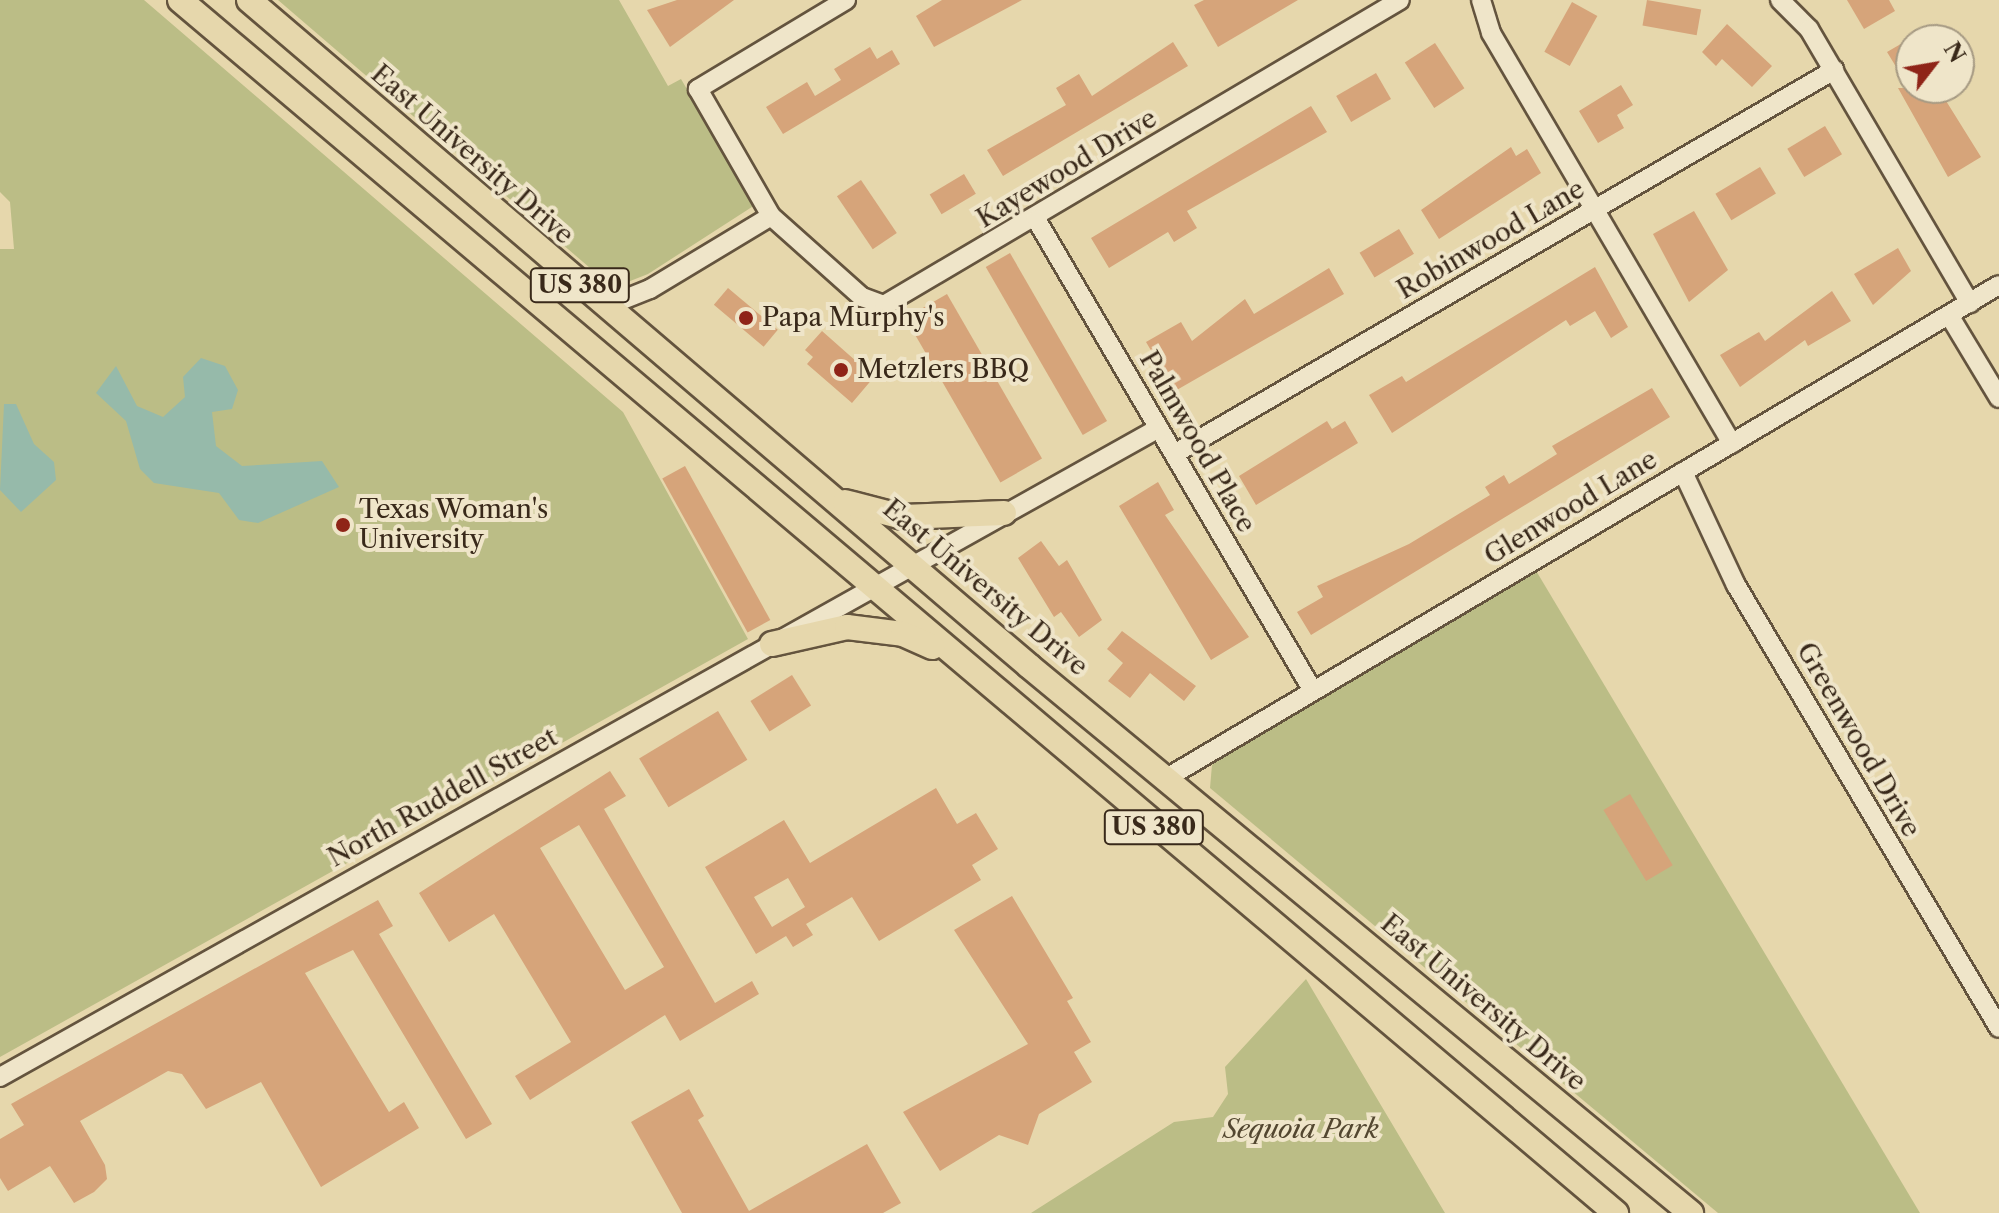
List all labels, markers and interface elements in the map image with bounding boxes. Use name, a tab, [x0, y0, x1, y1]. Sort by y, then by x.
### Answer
north arrow	[1895, 24, 1975, 104]
text: N	[1938, 37, 1971, 68]
street label: East University Drive	[364, 58, 580, 252]
street label: Kayewood Drive	[971, 103, 1163, 235]
street label: Robinwood Lane	[1392, 174, 1590, 306]
road number: US 380	[528, 265, 632, 305]
place label: Papa Murphy's	[762, 302, 945, 334]
marker: Papa Murphy's	[737, 309, 755, 327]
street label: Palmwood Place	[1132, 346, 1262, 538]
place label: Metzlers BBQ	[857, 354, 1029, 386]
marker: Metzlers BBQ	[832, 361, 850, 379]
street label: Glenwood Lane	[1479, 444, 1663, 572]
street label: East University Drive	[876, 493, 1094, 683]
place label: Texas Woman's University	[359, 494, 549, 556]
marker: Texas Woman's University	[334, 516, 352, 534]
street label: Greenwood Drive	[1790, 637, 1926, 843]
street label: North Ruddell Street	[323, 722, 563, 874]
road number: US 380	[1102, 807, 1206, 847]
street label: East University Drive	[1374, 908, 1592, 1098]
park label: Sequoia Park	[1223, 1114, 1379, 1146]

